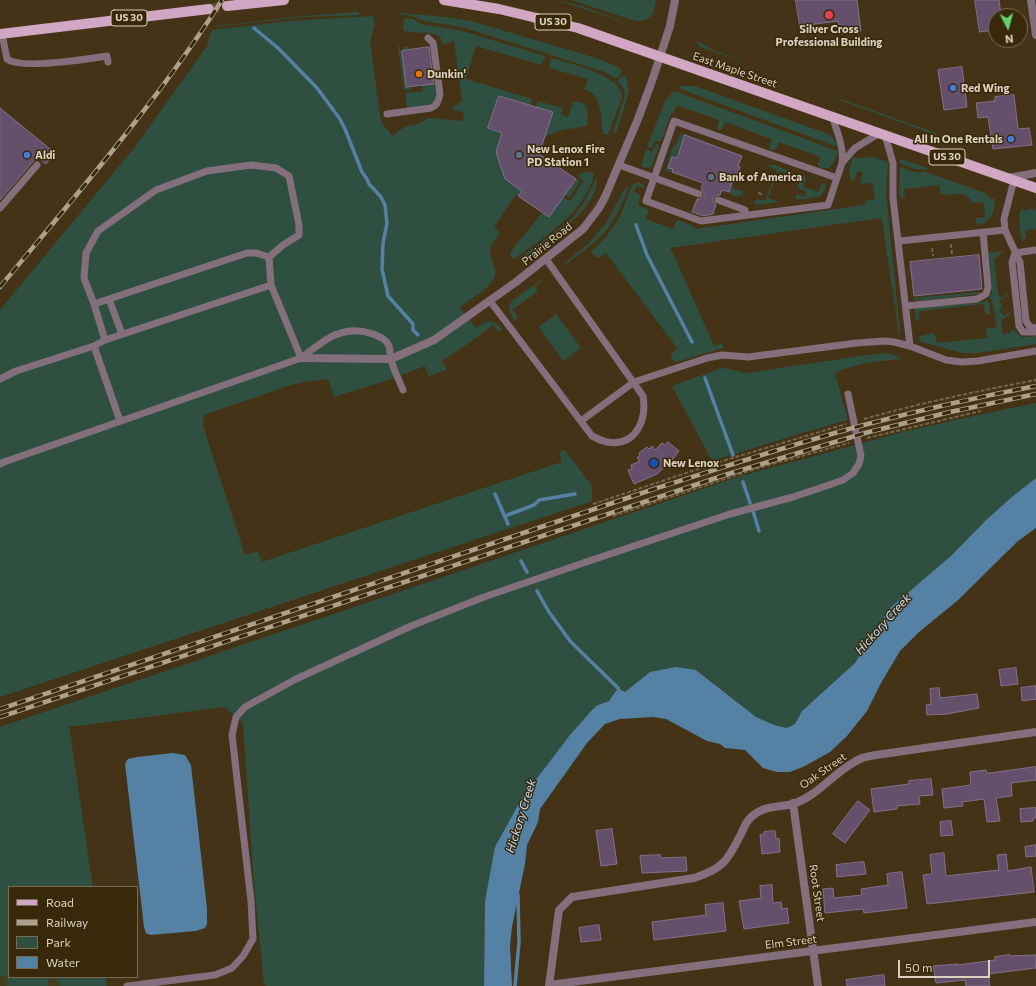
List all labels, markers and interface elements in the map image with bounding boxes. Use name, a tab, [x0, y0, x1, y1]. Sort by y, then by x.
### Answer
north arrow	[988, 8, 1028, 48]
marker: Silver Cross Professional Building	[823, 9, 835, 21]
road number: US 30	[111, 10, 147, 26]
road number: US 30	[535, 14, 571, 30]
place label: Silver Cross Professional Building	[776, 22, 882, 48]
text: N	[1004, 33, 1014, 46]
street label: East Maple Street	[691, 49, 779, 91]
place label: Dunkin'	[427, 67, 466, 81]
marker: Dunkin'	[414, 69, 424, 79]
place label: Red Wing	[961, 81, 1010, 95]
marker: Red Wing	[948, 83, 958, 93]
place label: All In One Rentals	[914, 132, 1003, 146]
marker: All In One Rentals	[1006, 134, 1016, 144]
place label: New Lenox Fire PD Station 1	[527, 142, 605, 168]
place label: Aldi	[35, 148, 55, 162]
road number: US 30	[929, 149, 965, 165]
marker: Aldi	[22, 150, 32, 160]
marker: New Lenox Fire PD Station 1	[514, 150, 524, 160]
place label: Bank of America	[719, 170, 802, 184]
marker: Bank of America	[706, 172, 716, 182]
street label: Prairie Road	[519, 220, 575, 268]
place label: New Lenox	[663, 456, 719, 470]
marker: New Lenox	[648, 457, 660, 469]
water label: Hickory Creek	[852, 591, 914, 657]
street label: Oak Street	[797, 750, 849, 792]
water label: Hickory Creek	[503, 777, 539, 855]
street label: Root Street	[806, 863, 828, 923]
legend	[8, 886, 138, 978]
text: Road	[46, 895, 74, 909]
text: Railway	[46, 915, 88, 929]
street label: Elm Street	[764, 932, 818, 952]
text: Park	[46, 935, 71, 949]
scale bar	[900, 952, 992, 978]
text: Water	[46, 955, 80, 969]
text: 50 m	[905, 960, 933, 974]

